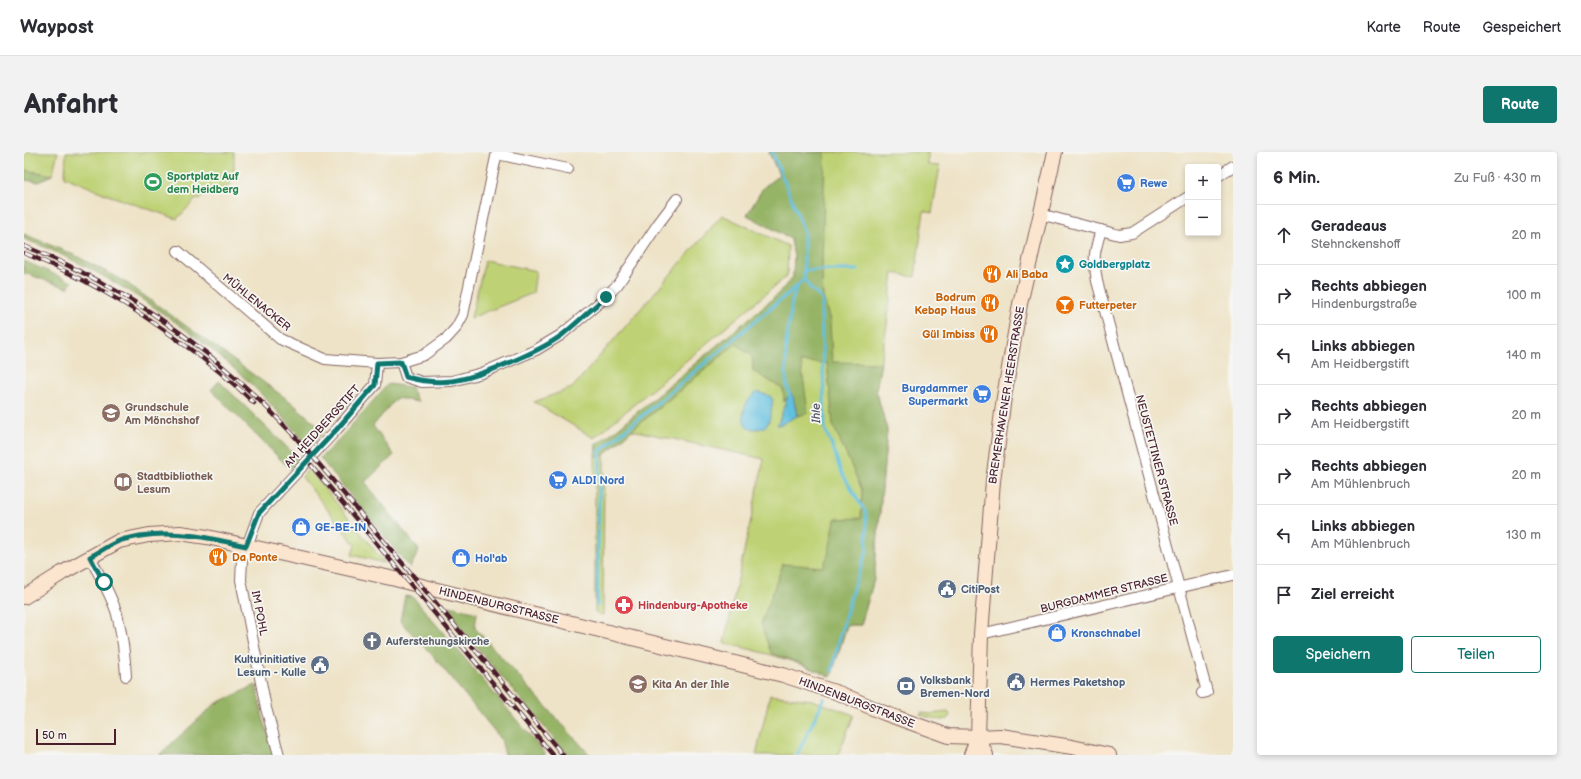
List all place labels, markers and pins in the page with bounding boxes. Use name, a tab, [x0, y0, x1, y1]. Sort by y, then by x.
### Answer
place label: Sportplatz Auf dem Heidberg	[167, 170, 240, 196]
sports icon: Sportplatz Auf dem Heidberg	[142, 171, 164, 193]
supermarket icon: Rewe	[1115, 172, 1137, 194]
place label: Rewe	[1140, 177, 1167, 190]
place icon: Goldbergplatz	[1054, 253, 1076, 275]
place label: Goldbergplatz	[1079, 258, 1151, 271]
restaurant icon: Ali Baba	[981, 263, 1003, 285]
place label: Ali Baba	[1005, 268, 1048, 281]
place label: Bodrum Kebap Haus	[915, 291, 977, 317]
restaurant icon: Bodrum Kebap Haus	[979, 292, 1001, 314]
bar icon: Futterpeter	[1054, 294, 1076, 316]
place label: Futterpeter	[1079, 299, 1137, 312]
restaurant icon: Gül Imbiss	[978, 323, 1000, 345]
place label: Gül Imbiss	[922, 328, 976, 341]
place label: Burgdammer Supermarkt	[901, 382, 969, 408]
supermarket icon: Burgdammer Supermarkt	[971, 383, 993, 405]
place label: Grundschule Am Mönchshof	[124, 401, 200, 427]
school or university icon: Grundschule Am Mönchshof	[100, 402, 122, 424]
supermarket icon: ALDI Nord	[547, 469, 569, 491]
place label: Stadtbibliothek Lesum	[137, 470, 213, 496]
library icon: Stadtbibliothek Lesum	[112, 471, 134, 493]
place label: ALDI Nord	[571, 474, 625, 487]
shop icon: GE-BE-IN	[290, 516, 312, 538]
place label: GE-BE-IN	[315, 521, 366, 534]
restaurant icon: Da Ponte	[207, 546, 229, 568]
shop icon: Hol'ab	[450, 547, 472, 569]
place label: Da Ponte	[232, 551, 278, 564]
place label: Hol'ab	[475, 552, 508, 565]
public building icon: CitiPost	[936, 578, 958, 600]
place label: CitiPost	[961, 583, 1000, 596]
pharmacy icon: Hindenburg-Apotheke	[613, 594, 635, 616]
place label: Hindenburg-Apotheke	[638, 599, 748, 612]
shop icon: Kronschnabel	[1046, 622, 1068, 644]
place label: Kronschnabel	[1071, 627, 1141, 640]
church icon: Auferstehungskirche	[361, 630, 383, 652]
place label: Auferstehungskirche	[385, 635, 489, 648]
place label: Kulturinitiative Lesum - Kulle	[234, 653, 306, 679]
public building icon: Kulturinitiative Lesum - Kulle	[309, 654, 331, 676]
public building icon: Hermes Paketshop	[1005, 671, 1027, 693]
school or university icon: Kita An der Ihle	[627, 673, 649, 695]
place label: Volksbank Bremen-Nord	[920, 674, 990, 700]
bank icon: Volksbank Bremen-Nord	[895, 675, 917, 697]
place label: Hermes Paketshop	[1030, 676, 1125, 689]
place label: Kita An der Ihle	[652, 678, 729, 691]

